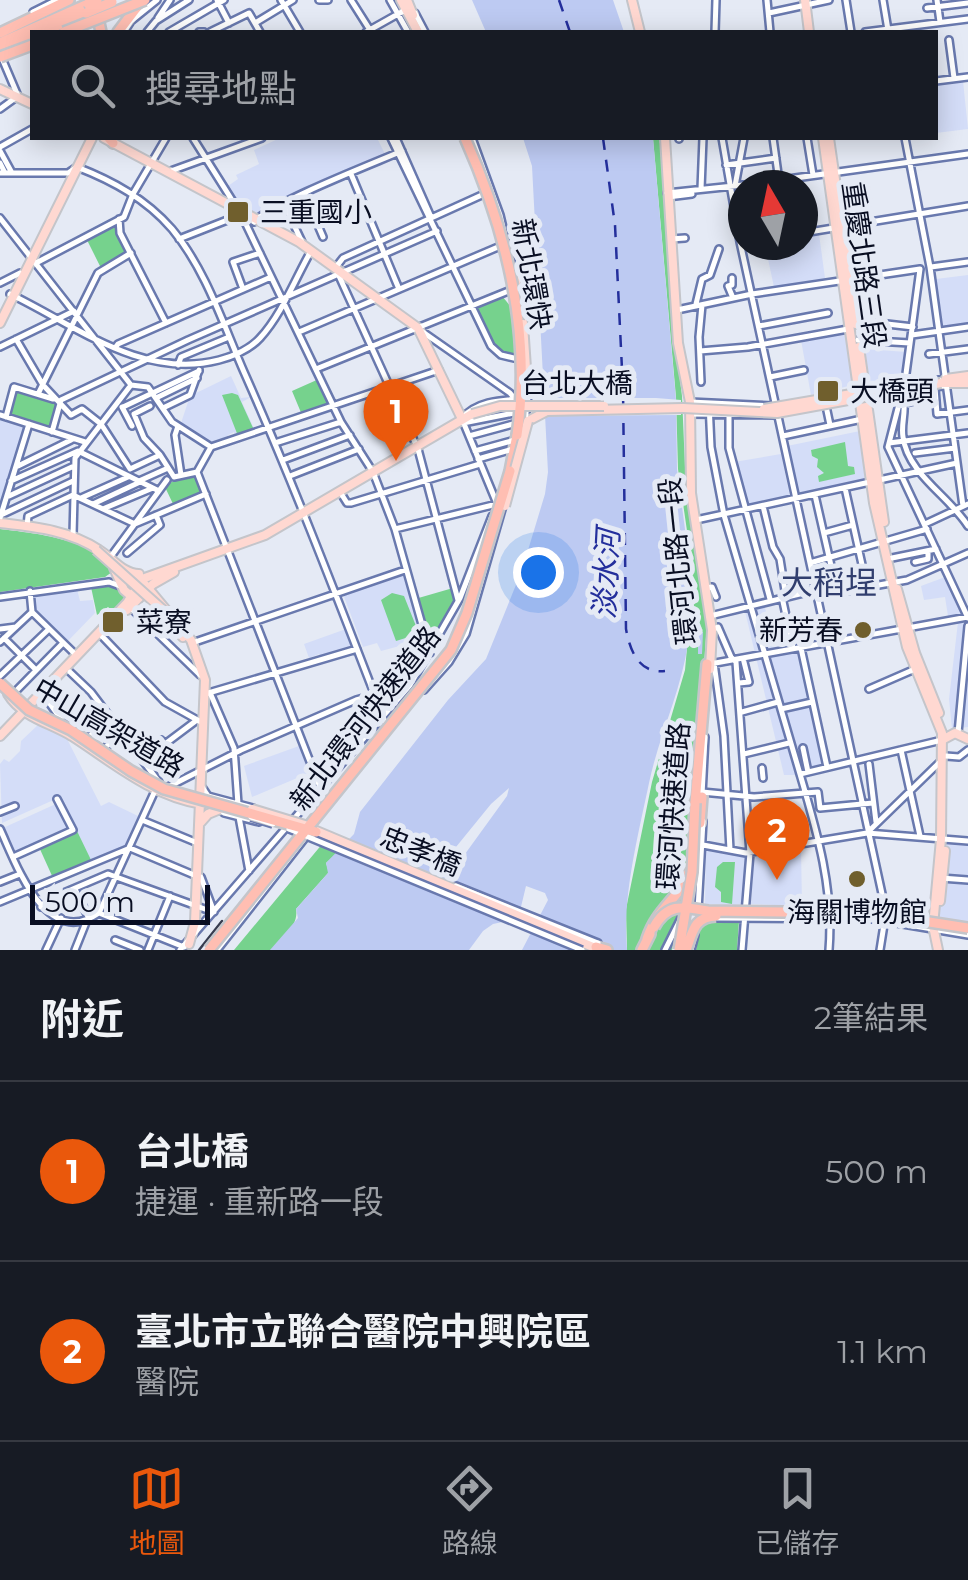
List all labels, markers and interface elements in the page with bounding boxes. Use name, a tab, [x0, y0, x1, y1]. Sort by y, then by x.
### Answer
search box	[30, 30, 938, 140]
icon: search	[65, 58, 120, 113]
text: 搜尋地點	[145, 65, 297, 112]
north arrow	[728, 170, 818, 260]
street label: 重慶北路三段	[835, 179, 893, 351]
place label: 三重國小	[260, 195, 372, 229]
marker: 三重國小	[225, 199, 251, 225]
street label: 新北環快	[506, 216, 558, 332]
street label: 台北大橋	[521, 366, 633, 400]
place label: 大橋頭	[850, 374, 934, 408]
pin: 1	[364, 378, 428, 461]
marker: 大橋頭	[815, 378, 841, 404]
street label: 環河北路一段	[652, 476, 704, 646]
water label: 淡水河	[585, 523, 627, 620]
your location	[513, 547, 564, 598]
district label: 大稻埕	[781, 563, 877, 602]
place label: 菜寮	[136, 605, 192, 639]
marker: 菜寮	[100, 609, 126, 635]
place label: 新芳春	[759, 613, 843, 647]
street label: 新北環河快速道路	[283, 619, 447, 817]
marker: 新芳春	[852, 619, 874, 641]
street label: 中山高架道路	[28, 670, 190, 784]
street label: 環河快速道路	[650, 721, 696, 891]
pin: 2	[744, 798, 810, 880]
street label: 忠孝橋	[376, 820, 466, 882]
marker: 海關博物館	[846, 868, 868, 890]
scale bar	[30, 880, 210, 924]
text: 500 m	[45, 885, 135, 919]
place label: 海關博物館	[787, 895, 927, 929]
text: 附近	[40, 993, 124, 1045]
text: 2筆結果	[814, 998, 928, 1037]
text: 台北橋	[135, 1128, 249, 1175]
text: 1	[66, 1152, 79, 1191]
text: 500 m	[825, 1152, 928, 1191]
text: 捷運 · 重新路一段	[135, 1182, 384, 1221]
text: 臺北市立聯合醫院中興院區	[135, 1308, 591, 1355]
text: 2	[63, 1332, 82, 1371]
text: 1.1 km	[837, 1332, 928, 1371]
text: 醫院	[135, 1362, 199, 1401]
tab: 地圖	[129, 1461, 185, 1561]
tab: 路線	[442, 1461, 498, 1561]
tab: 已儲存	[755, 1461, 839, 1561]

